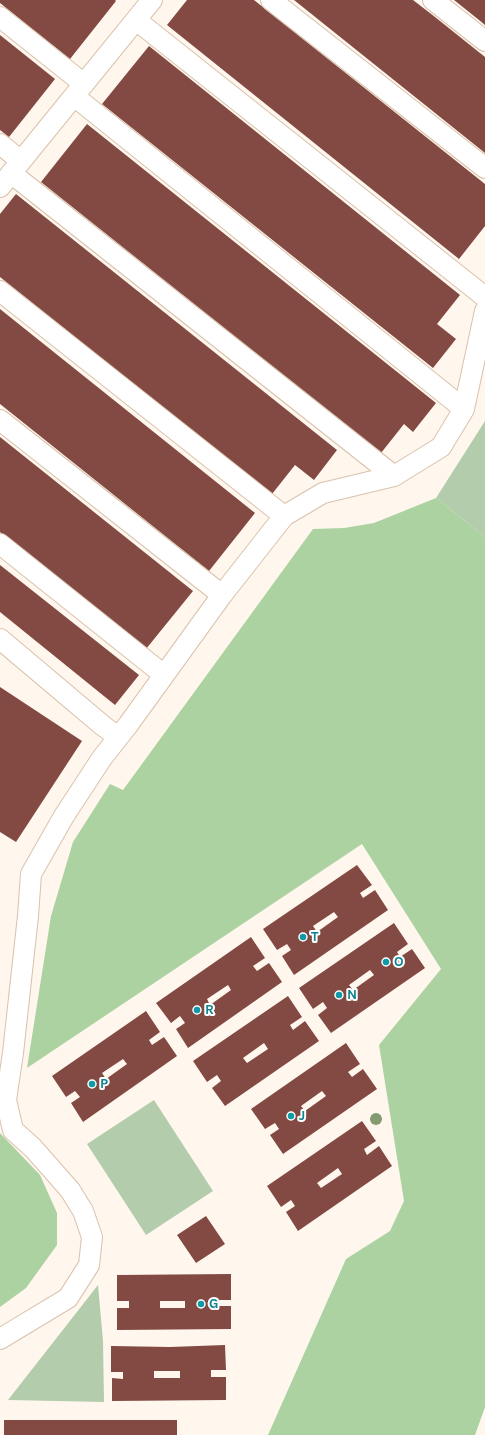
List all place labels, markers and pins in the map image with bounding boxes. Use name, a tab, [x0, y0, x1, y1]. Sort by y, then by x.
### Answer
place label: T	[311, 929, 318, 945]
marker: T	[298, 932, 308, 942]
place label: O	[394, 954, 404, 970]
marker: O	[381, 957, 391, 967]
place label: N	[347, 987, 357, 1003]
marker: N	[334, 990, 344, 1000]
place label: R	[205, 1002, 214, 1018]
marker: R	[192, 1005, 202, 1015]
place label: P	[100, 1076, 108, 1092]
marker: P	[87, 1079, 97, 1089]
place label: J	[299, 1108, 305, 1124]
marker: J	[286, 1111, 296, 1121]
place label: G	[209, 1296, 218, 1312]
marker: G	[196, 1299, 206, 1309]

